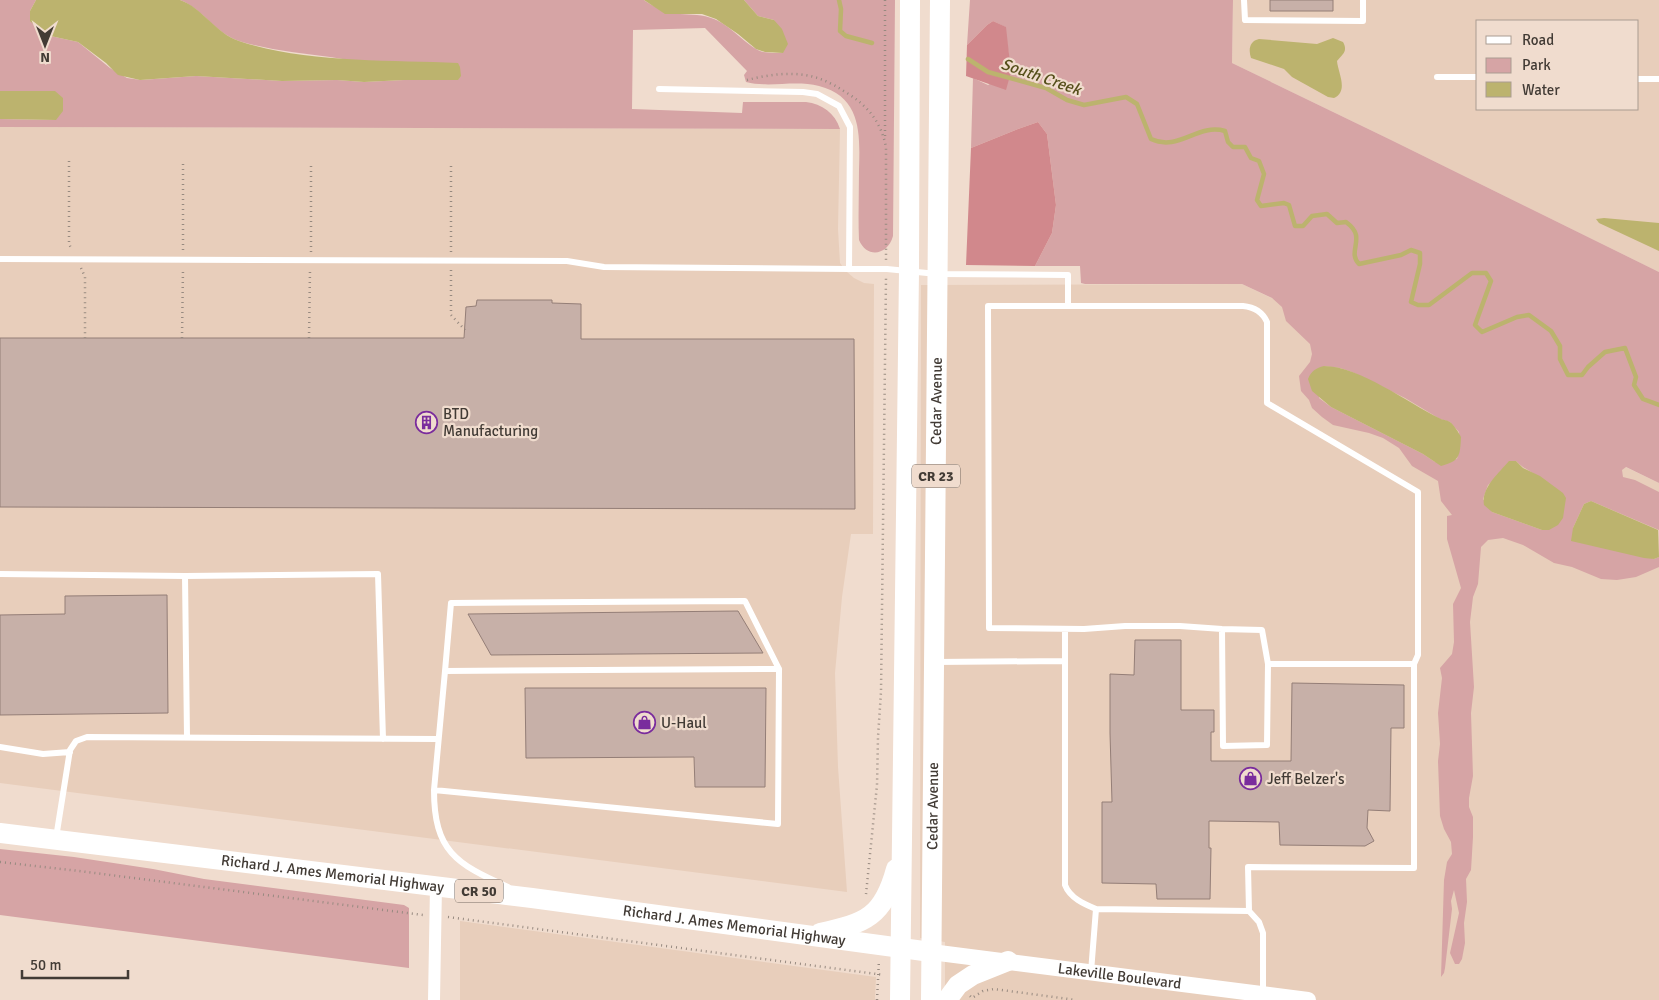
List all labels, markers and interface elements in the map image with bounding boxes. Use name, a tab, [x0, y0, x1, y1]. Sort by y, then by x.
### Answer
north arrow	[20, 20, 70, 70]
legend	[1476, 20, 1639, 110]
text: Road	[1522, 31, 1554, 49]
text: N	[40, 49, 50, 66]
water label: South Creek	[998, 54, 1085, 101]
text: Park	[1522, 56, 1551, 74]
text: Water	[1522, 81, 1560, 99]
street label: Cedar Avenue	[927, 357, 946, 445]
place label: BTD Manufacturing	[443, 405, 538, 440]
building icon: BTD Manufacturing	[415, 411, 439, 435]
road number: CR 23	[912, 464, 960, 488]
shop icon: U-Haul	[633, 711, 657, 735]
place label: U-Haul	[661, 714, 707, 732]
street label: Cedar Avenue	[923, 762, 942, 850]
shop icon: Jeff Belzer's	[1239, 767, 1263, 791]
place label: Jeff Belzer's	[1267, 770, 1345, 788]
street label: Richard J. Ames Memorial Highway	[220, 851, 445, 896]
road number: CR 50	[455, 879, 503, 902]
street label: Richard J. Ames Memorial Highway	[622, 901, 847, 949]
scale bar	[22, 948, 129, 980]
text: 50 m	[30, 956, 61, 974]
street label: Lakeville Boulevard	[1057, 959, 1182, 993]

